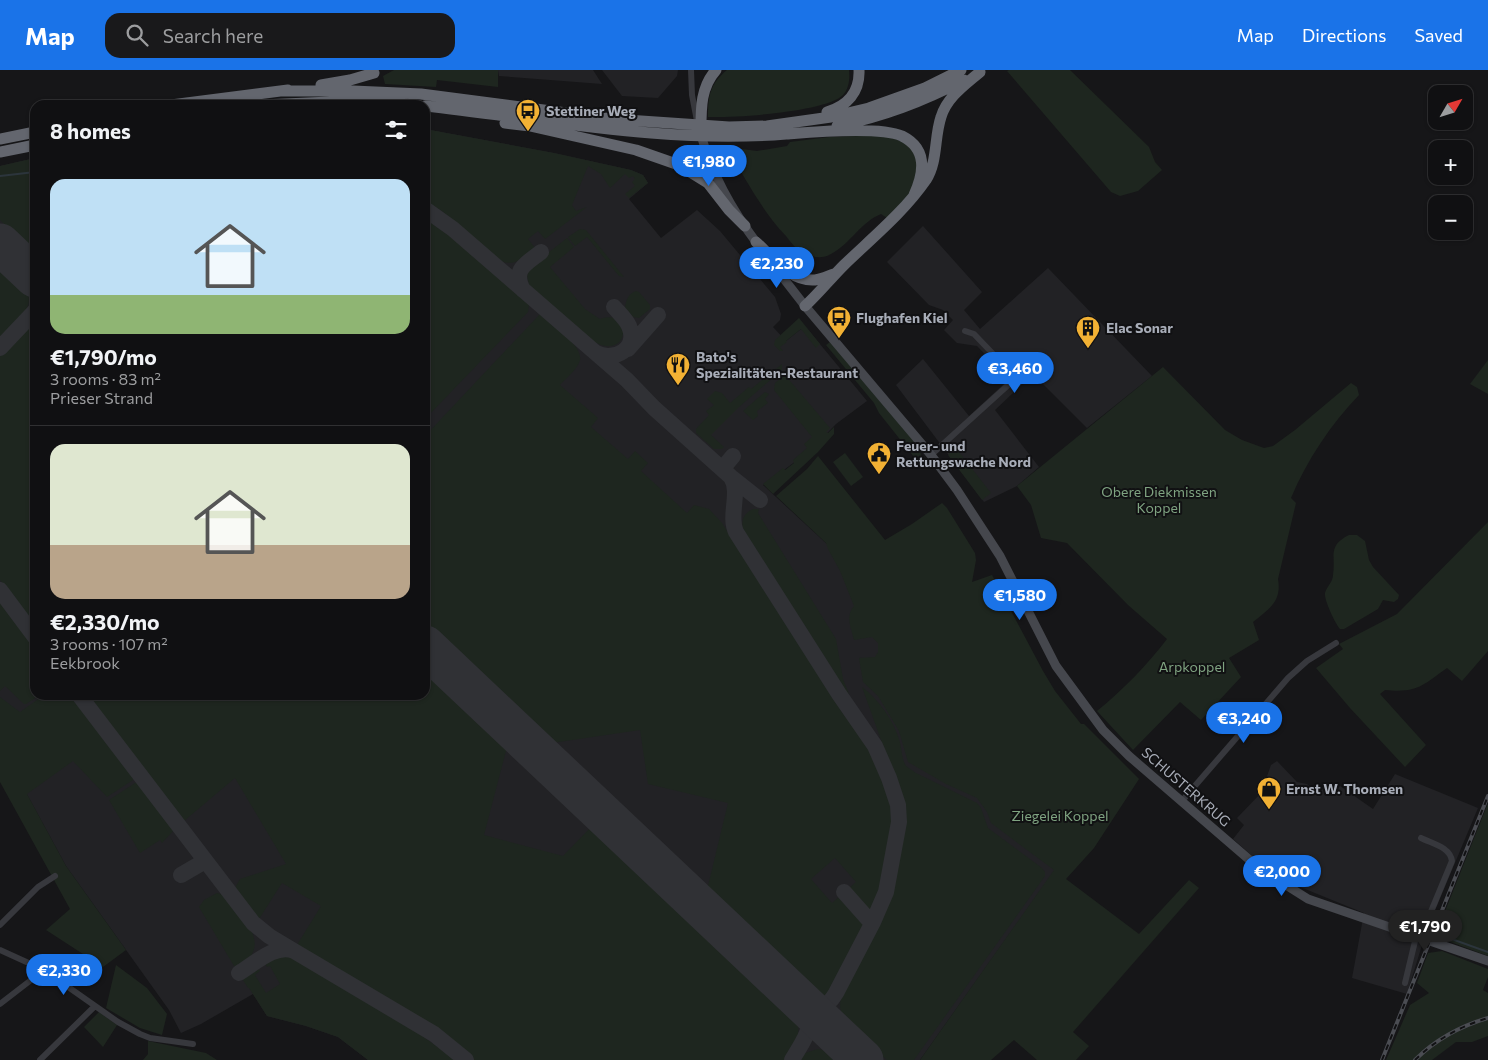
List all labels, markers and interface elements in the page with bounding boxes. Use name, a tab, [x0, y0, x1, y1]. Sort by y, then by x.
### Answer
search box	[105, 13, 455, 58]
text: Map	[25, 21, 75, 50]
icon: search	[123, 21, 151, 49]
text: Search here	[163, 24, 263, 47]
text: Map	[1237, 24, 1274, 46]
text: Directions	[1302, 24, 1386, 46]
text: Saved	[1414, 24, 1463, 46]
north arrow	[1428, 85, 1472, 130]
map controls	[1428, 85, 1473, 240]
bus stop icon: Stettiner Weg	[515, 98, 541, 132]
place label: Stettiner Weg	[546, 102, 636, 119]
icon: filters	[382, 116, 410, 144]
text: 8 homes	[50, 118, 131, 143]
button: +	[1428, 140, 1473, 185]
pin: €1,980	[668, 144, 750, 187]
text: €1,980	[683, 151, 735, 170]
button: −	[1428, 195, 1473, 240]
icon: home	[185, 211, 275, 301]
pin: €2,230	[736, 246, 818, 289]
text: €2,230	[750, 253, 804, 272]
bus stop icon: Flughafen Kiel	[826, 305, 852, 339]
place label: Flughafen Kiel	[856, 309, 948, 326]
building icon: Elac Sonar	[1075, 315, 1101, 349]
place label: Elac Sonar	[1106, 319, 1173, 336]
text: €1,790/mo	[50, 344, 157, 369]
place label: Bato's Spezialitäten-Restaurant	[696, 348, 858, 381]
restaurant icon: Bato's Spezialitäten-Restaurant	[665, 352, 691, 386]
pin: €3,460	[974, 352, 1056, 394]
text: €3,460	[988, 358, 1042, 377]
text: 3 rooms · 83 m²	[50, 369, 161, 388]
text: Prieser Strand	[50, 388, 153, 407]
place label: Feuer- und Rettungswache Nord	[896, 437, 1031, 470]
public building icon: Feuer- und Rettungswache Nord	[866, 441, 892, 475]
icon: home	[185, 477, 275, 567]
park label: Obere Diekmissen Koppel	[1101, 483, 1217, 516]
pin: €1,580	[979, 578, 1061, 621]
text: €1,580	[994, 585, 1046, 604]
text: €2,330/mo	[50, 609, 160, 634]
text: 3 rooms · 107 m²	[50, 634, 168, 653]
text: Eekbrook	[50, 653, 120, 672]
park label: Arpkoppel	[1159, 658, 1225, 675]
pin: €3,240	[1203, 702, 1285, 744]
text: €3,240	[1217, 708, 1271, 727]
street label: SCHUSTERKRUG	[1138, 743, 1234, 830]
shop icon: Ernst W. Thomsen	[1256, 776, 1282, 810]
place label: Ernst W. Thomsen	[1286, 780, 1403, 797]
park label: Ziegelei Koppel	[1011, 807, 1109, 824]
pin: €2,000	[1241, 854, 1323, 897]
text: €2,000	[1254, 861, 1310, 880]
pin: €1,790	[1384, 910, 1466, 952]
text: €1,790	[1399, 916, 1451, 935]
pin: €2,330	[23, 954, 105, 996]
text: €2,330	[37, 960, 91, 979]

